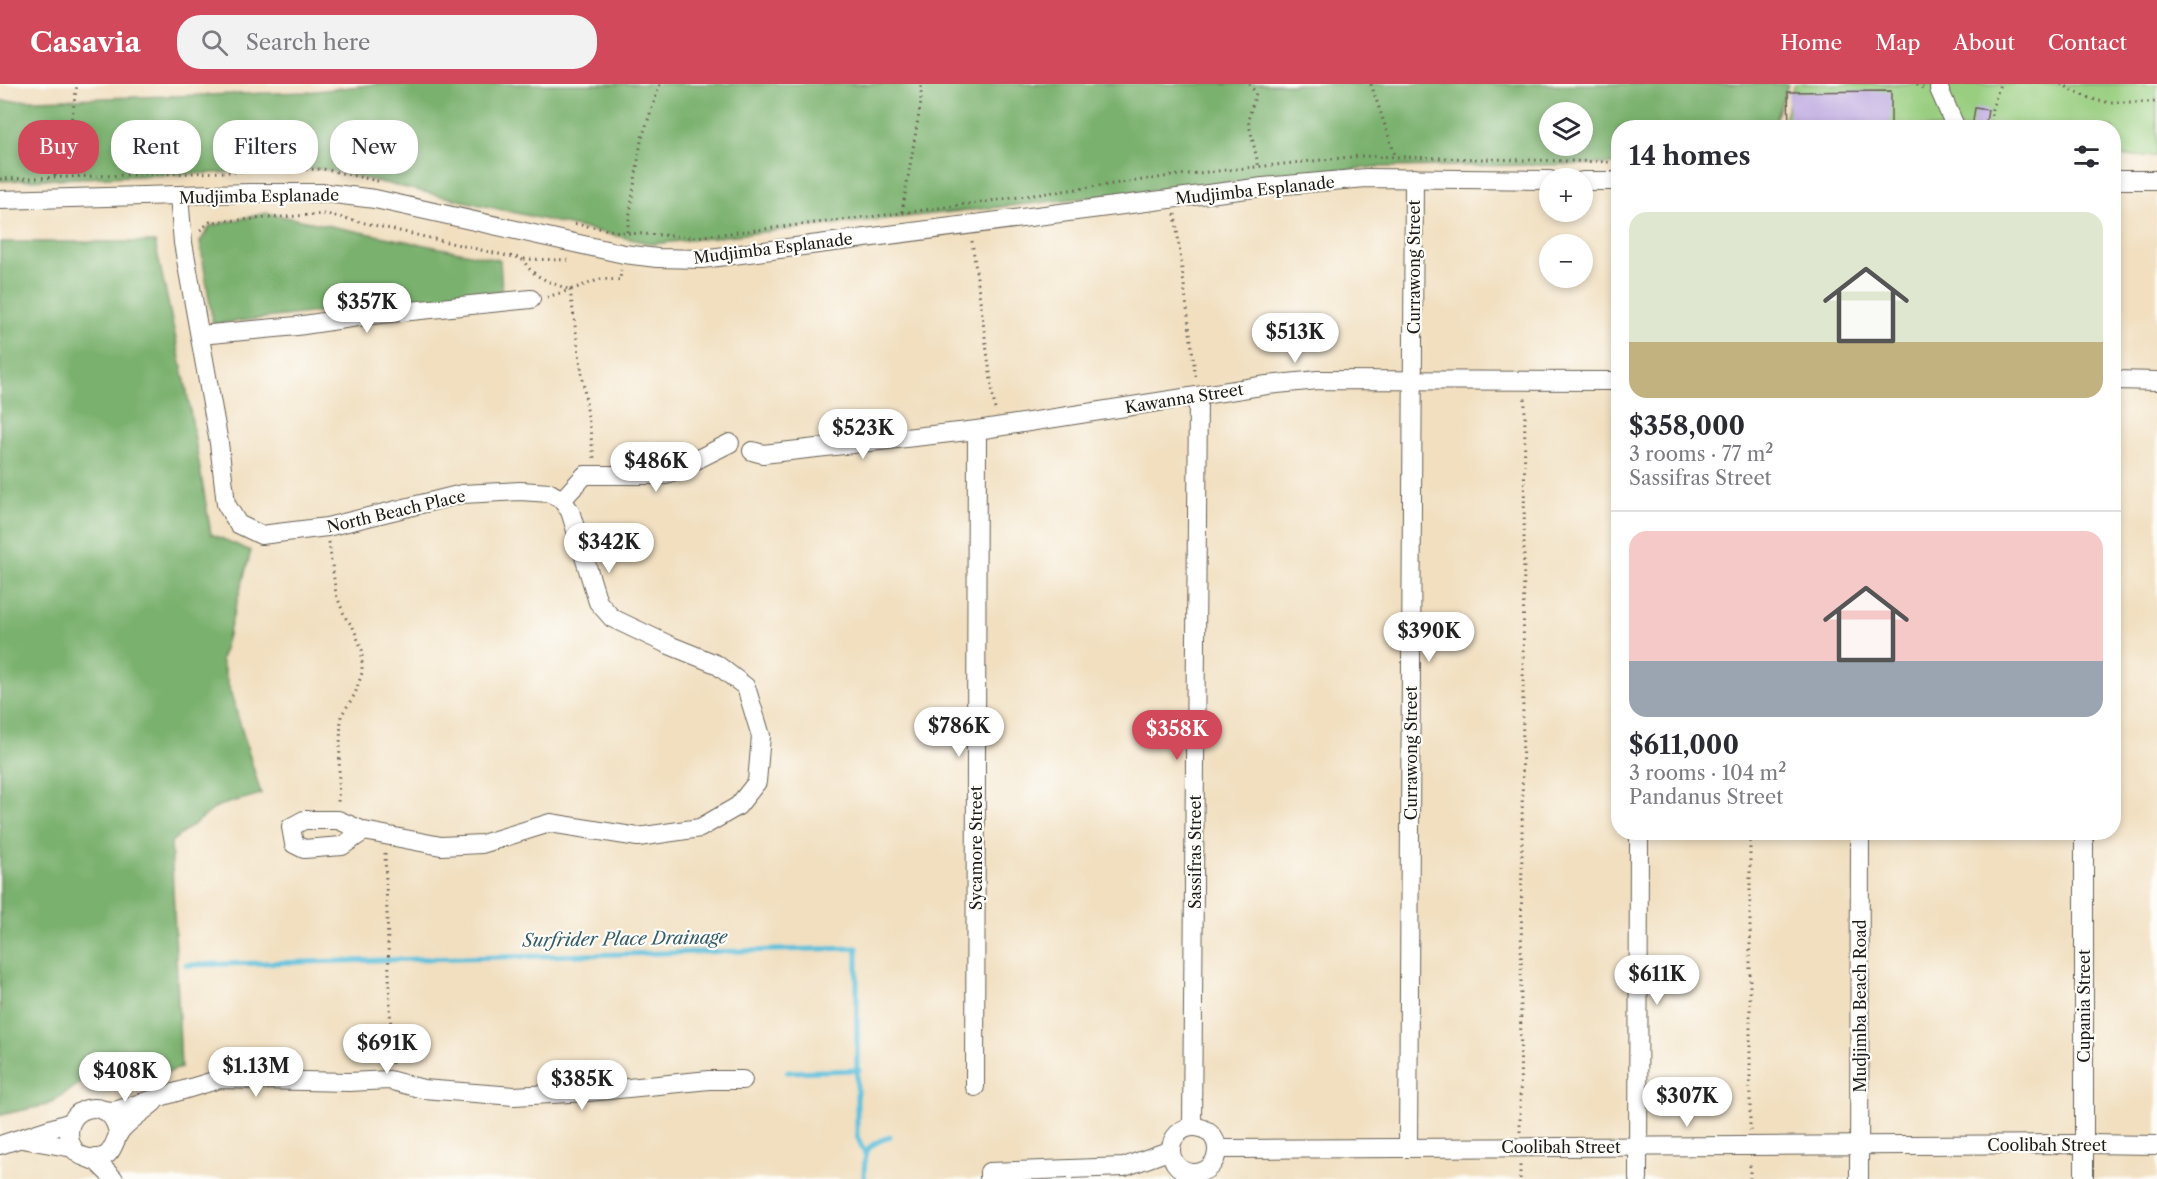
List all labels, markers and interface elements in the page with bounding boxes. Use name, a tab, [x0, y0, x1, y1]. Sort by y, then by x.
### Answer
search box	[177, 15, 597, 69]
text: Casavia	[30, 25, 141, 59]
icon: search	[198, 26, 231, 59]
text: Search here	[246, 29, 370, 56]
text: Home	[1781, 30, 1842, 55]
text: Map	[1875, 30, 1920, 55]
text: About	[1953, 30, 2015, 55]
text: Contact	[2048, 30, 2127, 55]
map controls	[1539, 102, 1593, 288]
button: layers	[1539, 102, 1593, 156]
chip: Buy	[18, 120, 99, 174]
chip: Rent	[111, 120, 201, 174]
chip: Filters	[213, 120, 318, 174]
chip: New	[330, 120, 418, 174]
text: 14 homes	[1629, 140, 1751, 172]
icon: filters	[2070, 140, 2103, 173]
button: +	[1539, 168, 1593, 222]
street label: Mudjimba Esplanade	[1174, 172, 1336, 208]
street label: Mudjimba Esplanade	[179, 185, 339, 207]
street label: Currawong Street	[1404, 200, 1424, 334]
street label: Mudjimba Esplanade	[692, 228, 854, 268]
button: −	[1539, 234, 1593, 288]
icon: home	[1812, 251, 1920, 359]
pin: $357K	[325, 283, 409, 334]
text: $357K	[337, 290, 397, 314]
pin: $513K	[1253, 313, 1337, 364]
text: $513K	[1266, 320, 1324, 344]
street label: Kawanna Street	[1123, 379, 1245, 417]
pin: $523K	[821, 409, 905, 460]
text: $358,000	[1629, 410, 1745, 442]
text: $523K	[832, 416, 894, 440]
pin: $486K	[614, 442, 698, 493]
text: 3 rooms · 77 m²	[1629, 442, 1773, 466]
text: $486K	[624, 449, 688, 473]
text: Sassifras Street	[1629, 466, 1772, 490]
street label: North Beach Place	[325, 485, 467, 537]
pin: $342K	[567, 523, 651, 574]
text: $342K	[578, 530, 640, 554]
icon: home	[1812, 570, 1920, 678]
pin: $390K	[1387, 612, 1471, 663]
text: $390K	[1397, 619, 1461, 643]
street label: Currawong Street	[1401, 686, 1421, 820]
pin: $786K	[917, 707, 1001, 758]
pin: $358K	[1135, 710, 1219, 761]
text: $786K	[928, 714, 990, 738]
text: $358K	[1146, 717, 1208, 741]
text: $611,000	[1629, 729, 1739, 761]
text: 3 rooms · 104 m²	[1629, 761, 1786, 785]
street label: Sycamore Street	[966, 785, 986, 910]
text: Pandanus Street	[1629, 785, 1783, 809]
street label: Sassifras Street	[1185, 795, 1205, 909]
street label: Mudjimba Beach Road	[1850, 919, 1870, 1092]
water label: Surfrider Place Drainage	[521, 926, 729, 952]
street label: Cupania Street	[2074, 949, 2094, 1063]
pin: $611K	[1615, 955, 1699, 1006]
text: $611K	[1628, 962, 1686, 986]
pin: $691K	[345, 1024, 429, 1075]
text: $691K	[357, 1031, 417, 1055]
pin: $1.13M	[207, 1047, 305, 1098]
pin: $408K	[83, 1052, 167, 1103]
text: $1.13M	[222, 1054, 290, 1078]
text: $408K	[93, 1059, 157, 1083]
pin: $385K	[540, 1060, 624, 1111]
text: $385K	[551, 1067, 613, 1091]
pin: $307K	[1645, 1077, 1729, 1128]
text: $307K	[1656, 1084, 1718, 1108]
street label: Coolibah Street	[1987, 1135, 2107, 1155]
street label: Coolibah Street	[1501, 1137, 1621, 1157]

